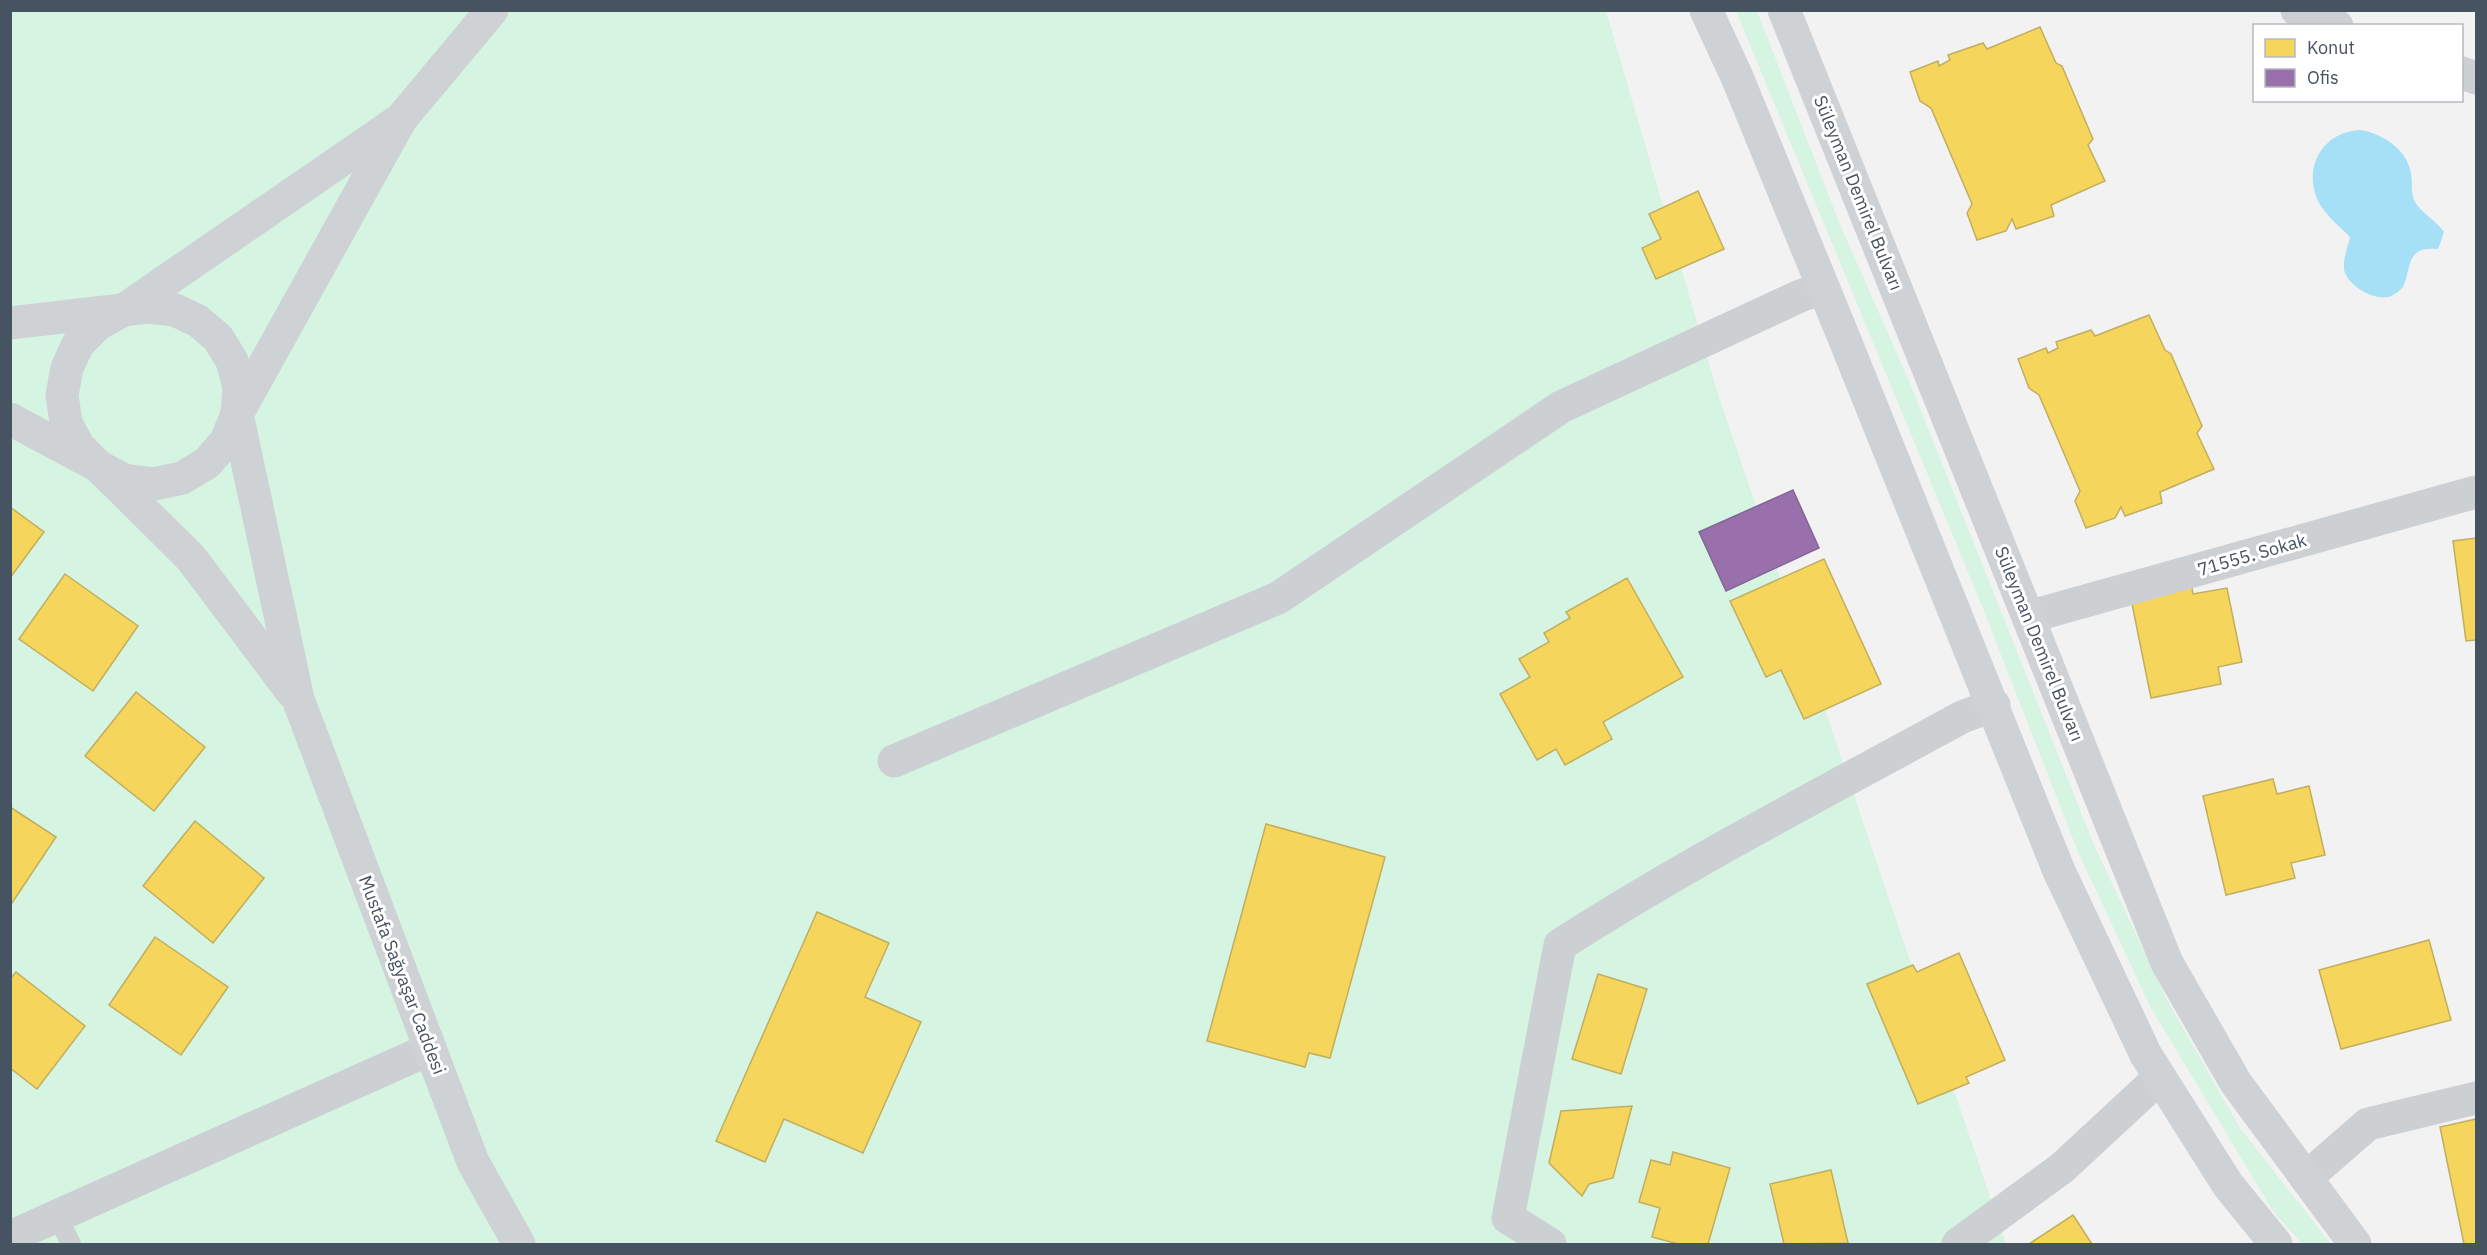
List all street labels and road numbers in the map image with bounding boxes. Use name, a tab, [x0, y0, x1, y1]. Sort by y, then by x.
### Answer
street label: Süleyman Demirel Bulvarı	[1809, 92, 1908, 294]
street label: 71555. Sokak	[2195, 528, 2309, 581]
street label: Süleyman Demirel Bulvarı	[1990, 543, 2089, 745]
street label: Mustafa Sağyaşar Caddesi	[354, 872, 451, 1078]

